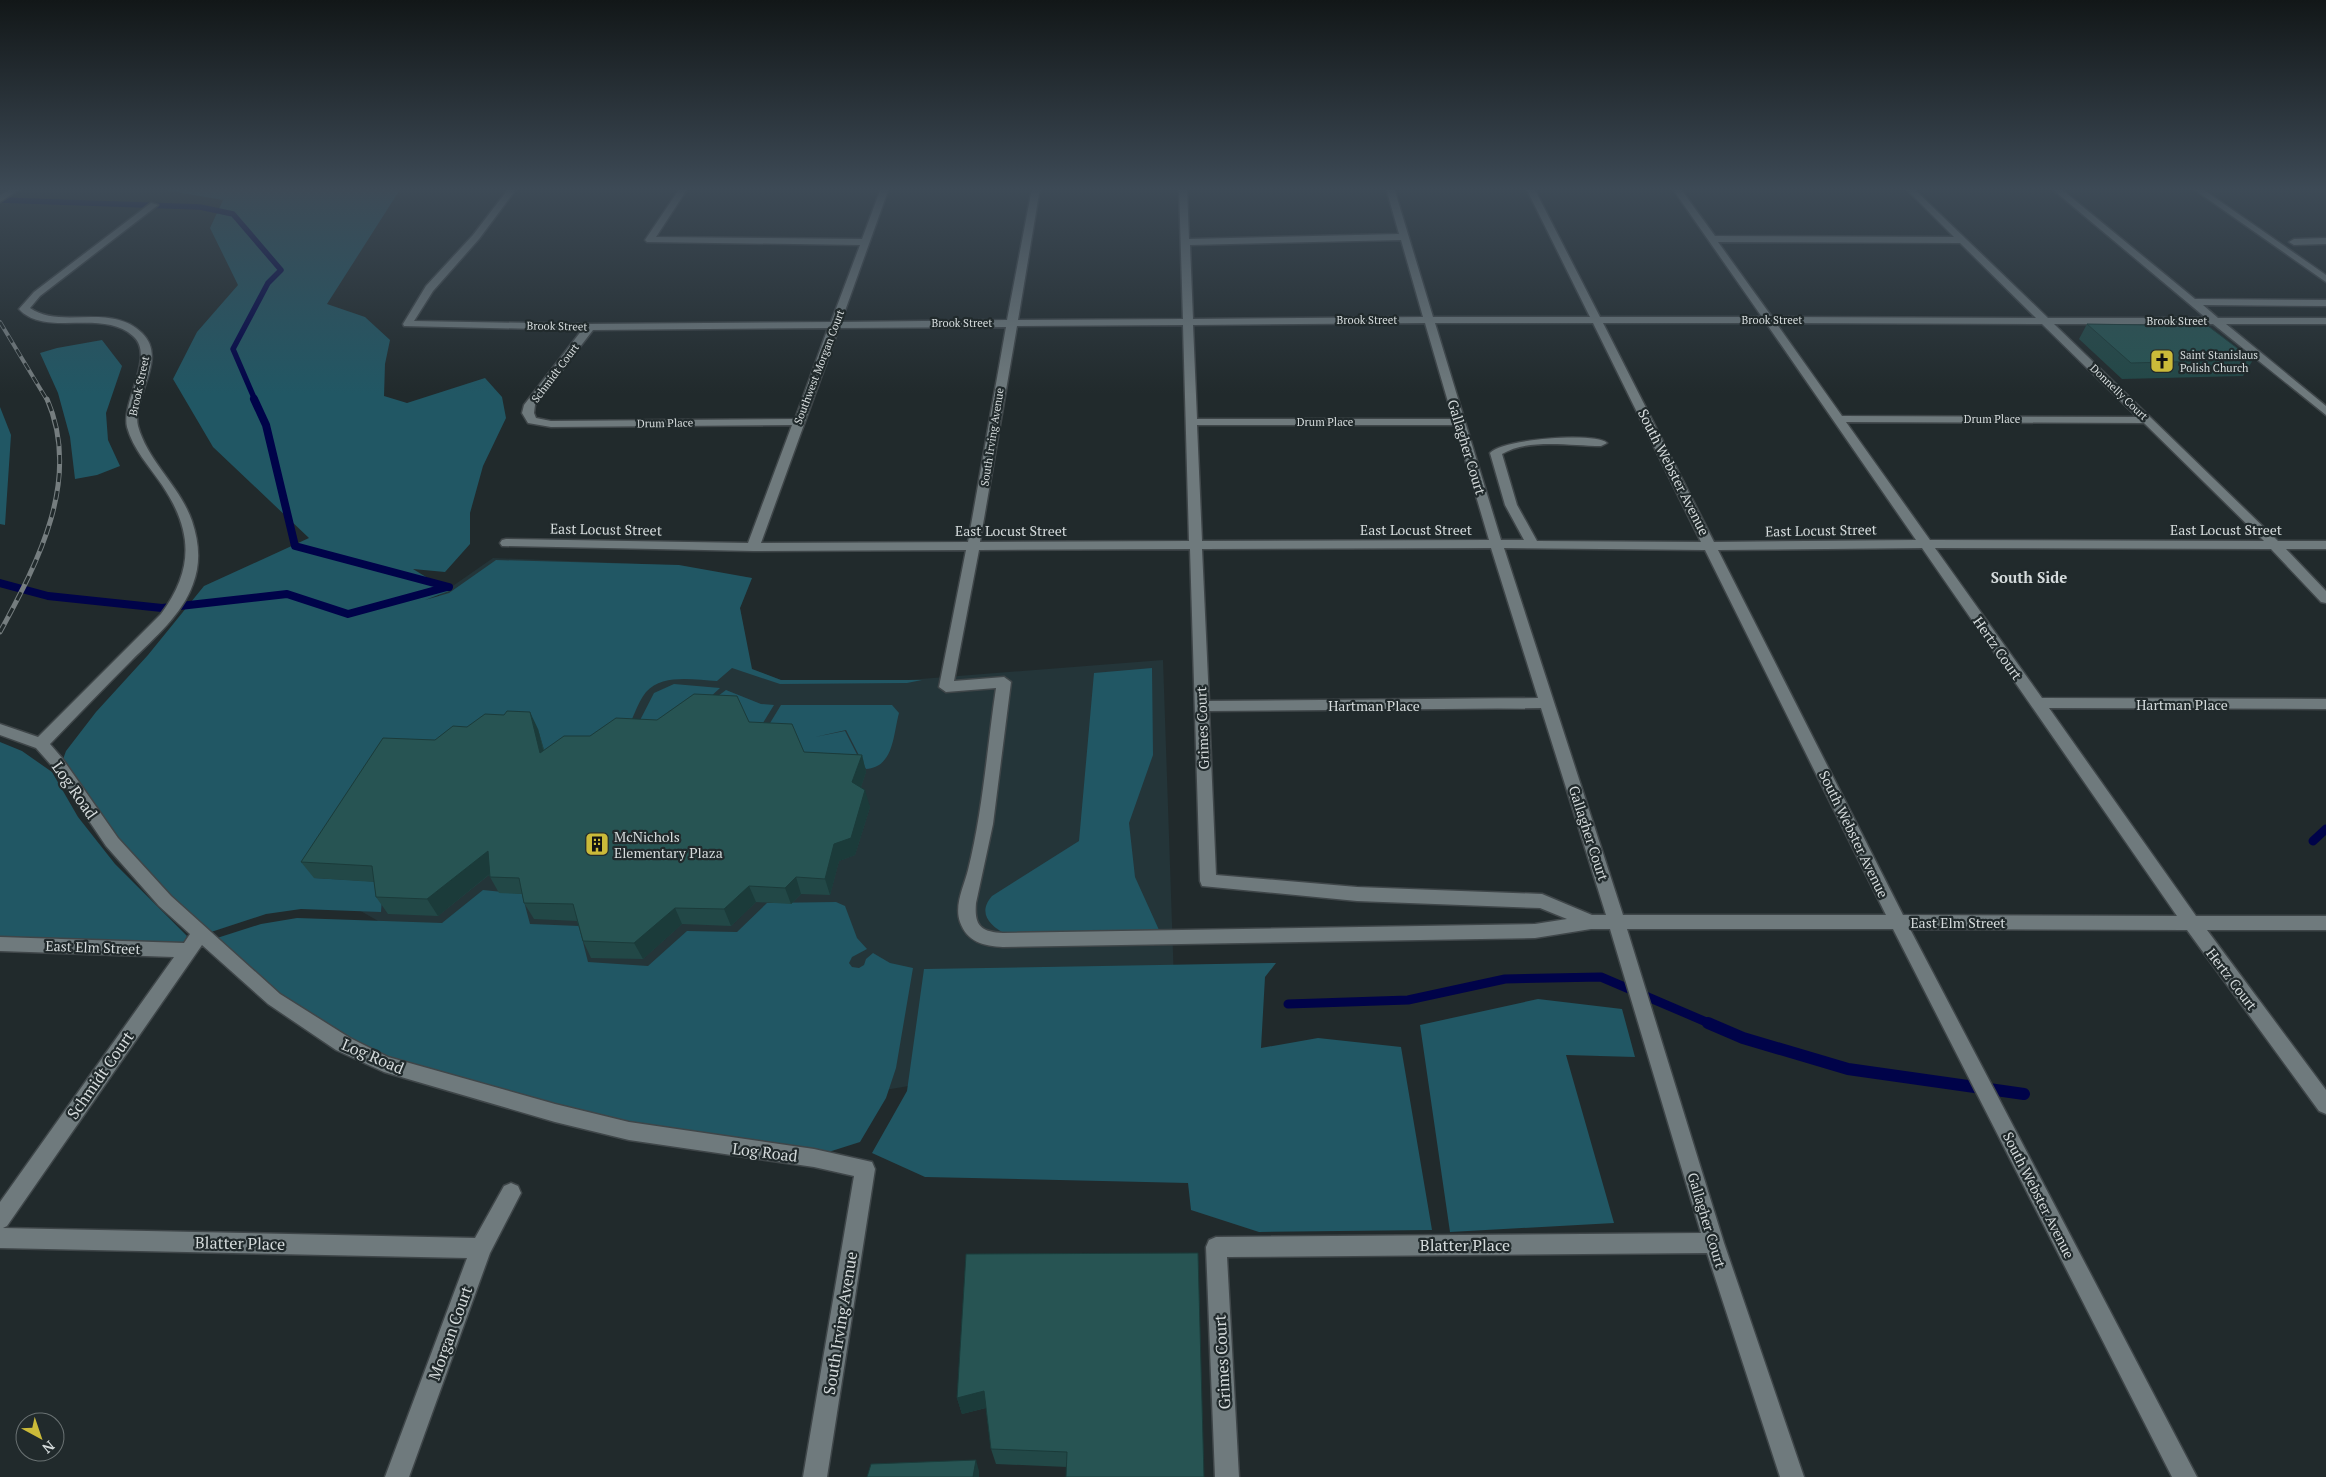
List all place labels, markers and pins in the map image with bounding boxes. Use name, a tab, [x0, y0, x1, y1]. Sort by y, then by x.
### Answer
church icon: Saint Stanislaus Polish Church	[2149, 348, 2175, 374]
place label: Saint Stanislaus Polish Church	[2180, 348, 2258, 375]
place label: McNichols Elementary Plaza	[614, 827, 723, 862]
building icon: McNichols Elementary Plaza	[584, 831, 610, 857]

